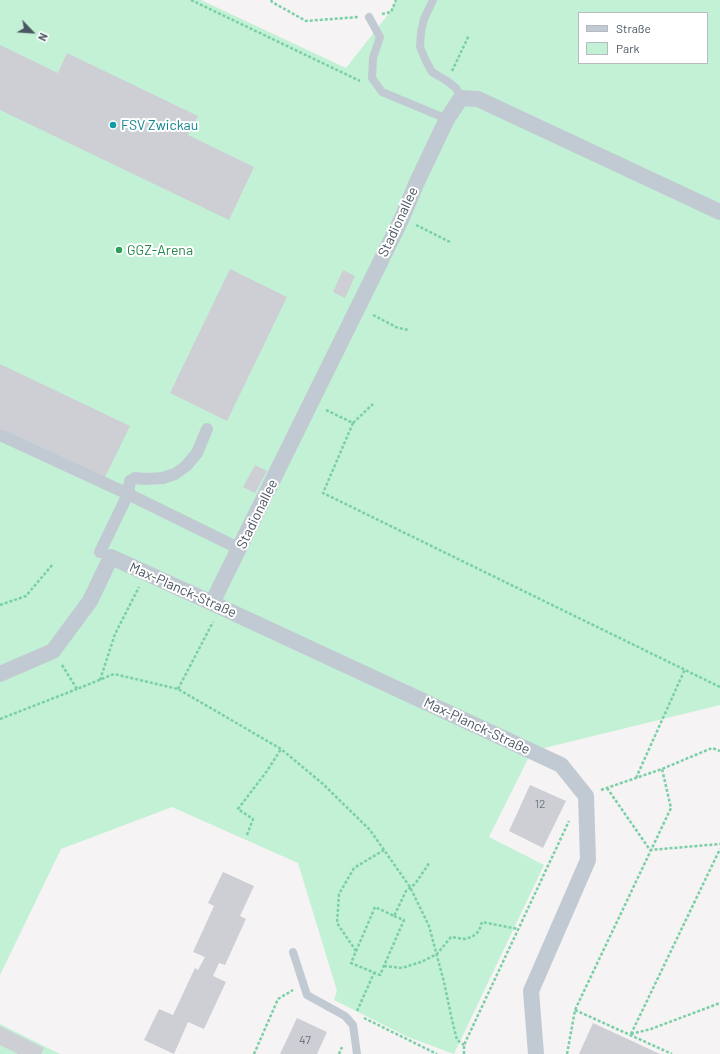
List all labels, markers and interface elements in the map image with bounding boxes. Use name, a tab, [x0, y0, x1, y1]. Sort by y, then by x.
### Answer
north arrow	[12, 12, 52, 52]
legend	[578, 12, 708, 64]
text: Straße	[616, 21, 651, 35]
text: N	[36, 31, 51, 43]
text: Park	[616, 41, 640, 55]
place label: FSV Zwickau	[121, 117, 198, 133]
marker: FSV Zwickau	[108, 120, 118, 130]
street label: Stadionallee	[374, 184, 422, 260]
place label: GGZ-Arena	[127, 242, 193, 258]
marker: GGZ-Arena	[114, 245, 124, 255]
street label: Stadionallee	[233, 476, 281, 552]
street label: Max-Planck-Straße	[127, 559, 239, 621]
street label: Max-Planck-Straße	[421, 694, 533, 758]
house number: 12	[535, 797, 545, 811]
house number: 47	[299, 1033, 311, 1047]

